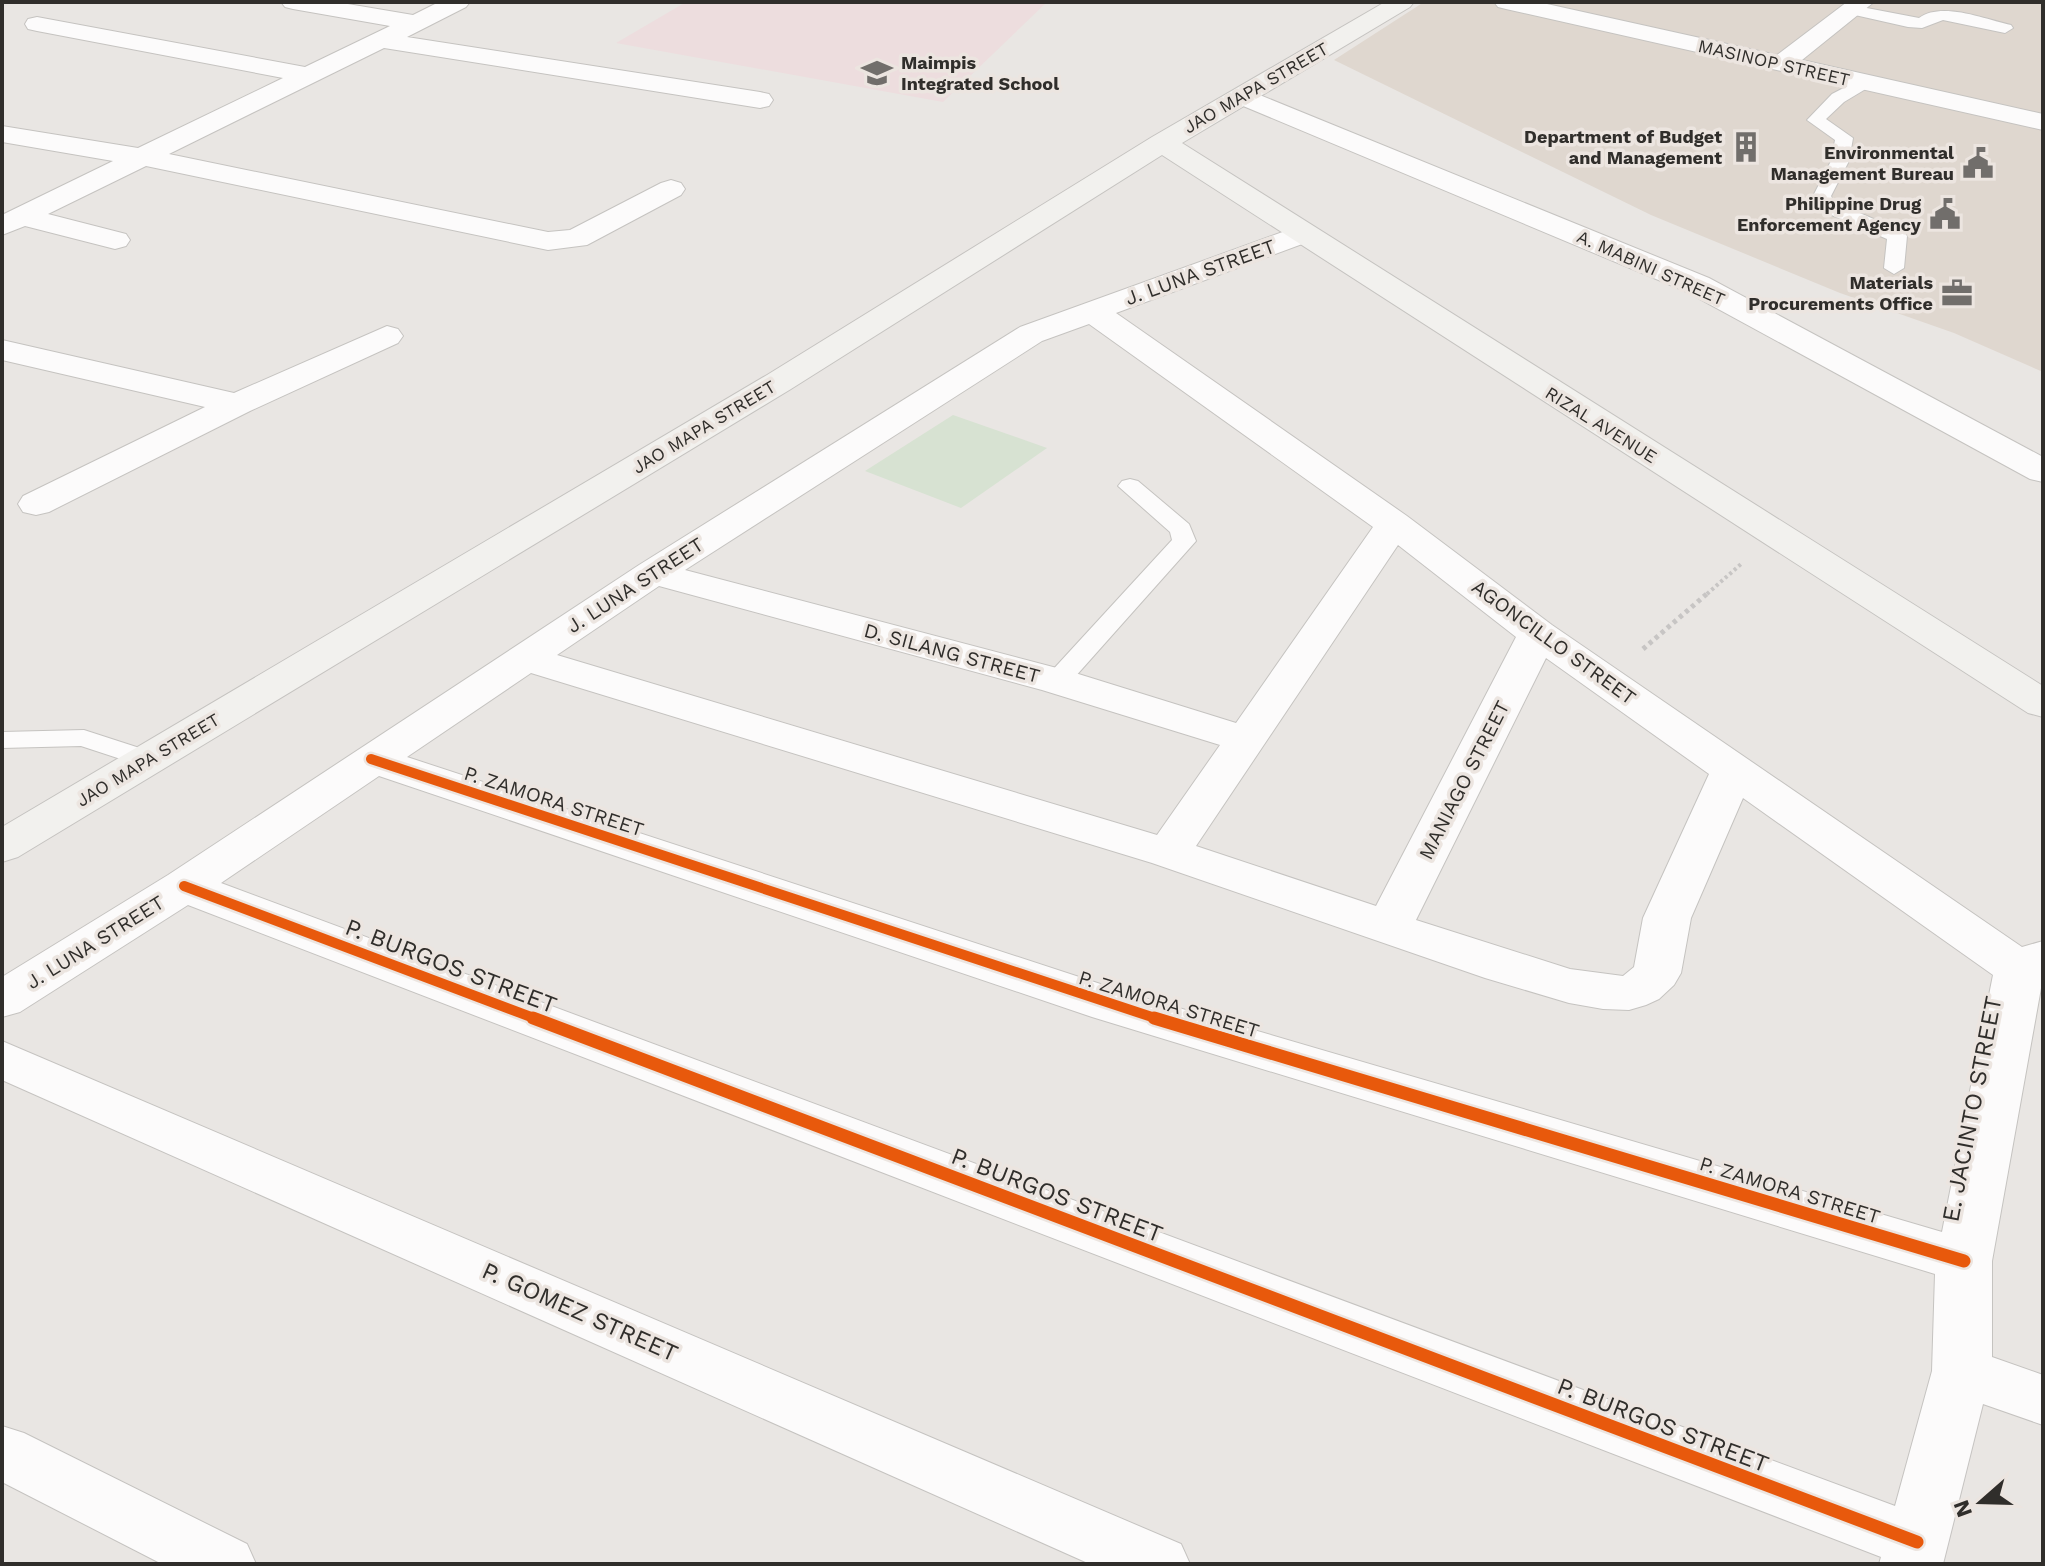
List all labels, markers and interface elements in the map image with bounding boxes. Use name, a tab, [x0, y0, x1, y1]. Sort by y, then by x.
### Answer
street label: MASINOP STREET	[1696, 35, 1852, 90]
street label: JAO MAPA STREET	[1180, 38, 1332, 137]
place label: Maimpis Integrated School	[901, 52, 1059, 94]
school or university icon: Maimpis Integrated School	[860, 56, 894, 90]
place label: Department of Budget and Management	[1524, 126, 1722, 168]
building icon: Department of Budget and Management	[1729, 130, 1763, 164]
place label: Environmental Management Bureau	[1771, 142, 1954, 184]
public building icon: Environmental Management Bureau	[1961, 146, 1995, 180]
place label: Philippine Drug Enforcement Agency	[1737, 193, 1922, 235]
public building icon: Philippine Drug Enforcement Agency	[1928, 197, 1962, 231]
street label: A. MABINI STREET	[1574, 225, 1729, 310]
street label: J. LUNA STREET	[1122, 234, 1278, 310]
place label: Materials Procurements Office	[1748, 272, 1933, 314]
office icon: Materials Procurements Office	[1940, 276, 1974, 310]
street label: JAO MAPA STREET	[628, 375, 779, 478]
street label: RIZAL AVENUE	[1542, 382, 1661, 467]
street label: J. LUNA STREET	[562, 532, 708, 638]
street label: AGONCILLO STREET	[1467, 574, 1641, 710]
street label: D. SILANG STREET	[861, 618, 1043, 688]
street label: MANIAGO STREET	[1414, 697, 1514, 863]
street label: JAO MAPA STREET	[72, 708, 223, 811]
street label: P. ZAMORA STREET	[461, 761, 647, 841]
street label: J. LUNA STREET	[22, 890, 168, 994]
street label: P. BURGOS STREET	[341, 913, 561, 1019]
street label: P. ZAMORA STREET	[1076, 965, 1262, 1043]
street label: E. JACINTO STREET	[1936, 994, 2008, 1224]
street label: P. BURGOS STREET	[947, 1142, 1167, 1248]
street label: P. ZAMORA STREET	[1697, 1151, 1883, 1229]
street label: P. GOMEZ STREET	[478, 1256, 682, 1368]
street label: P. BURGOS STREET	[1553, 1372, 1773, 1478]
north arrow	[1941, 1462, 2021, 1542]
text: N	[1948, 1497, 1977, 1521]

